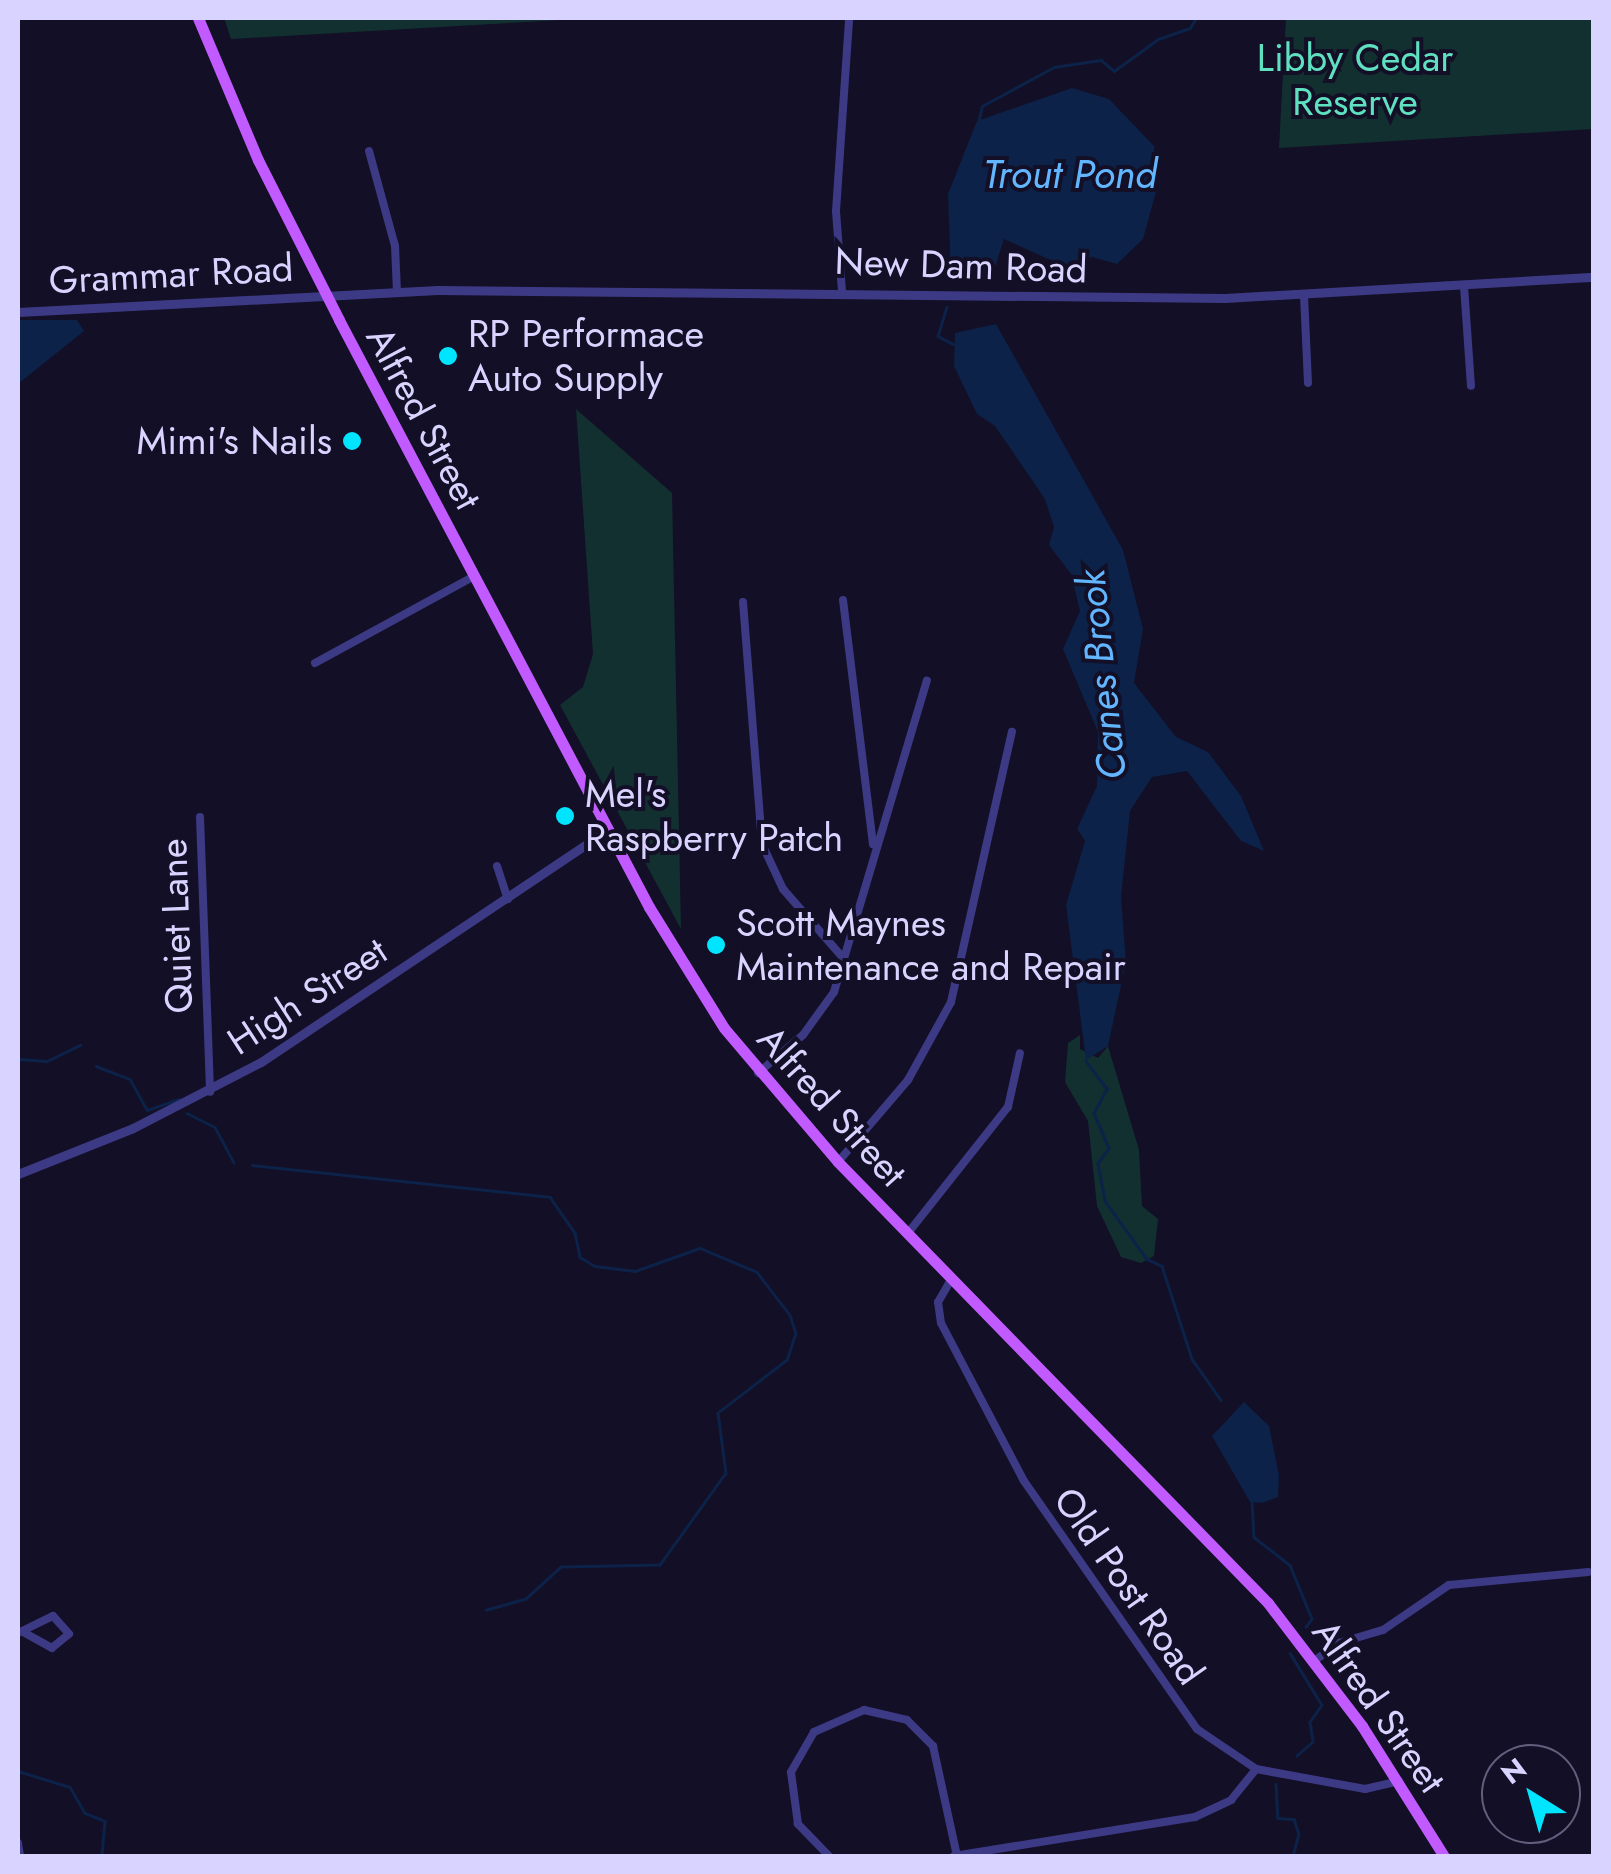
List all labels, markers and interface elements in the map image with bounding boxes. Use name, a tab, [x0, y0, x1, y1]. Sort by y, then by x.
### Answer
park label: Libby Cedar Reserve	[1257, 35, 1453, 124]
water label: Trout Pond	[983, 150, 1157, 198]
street label: New Dam Road	[834, 238, 1088, 292]
street label: Grammar Road	[48, 245, 294, 303]
place label: RP Performace Auto Supply	[468, 311, 704, 400]
street label: Alfred Street	[357, 319, 491, 517]
marker: RP Performace Auto Supply	[437, 345, 459, 367]
place label: Mimi's Nails	[136, 418, 332, 464]
marker: Mimi's Nails	[341, 430, 363, 452]
water label: Canes Brook	[1066, 568, 1136, 782]
place label: Mel's Raspberry Patch	[585, 771, 843, 861]
marker: Mel's Raspberry Patch	[554, 805, 576, 827]
street label: Quiet Lane	[150, 838, 202, 1014]
place label: Scott Maynes Maintenance and Repair	[736, 900, 1126, 989]
street label: High Street	[219, 928, 395, 1064]
marker: Scott Maynes Maintenance and Repair	[705, 934, 727, 956]
street label: Alfred Street	[748, 1016, 916, 1196]
street label: Old Post Road	[1044, 1479, 1214, 1693]
street label: Alfred Street	[1303, 1611, 1455, 1801]
north arrow	[1481, 1744, 1581, 1844]
text: N	[1493, 1748, 1535, 1794]

